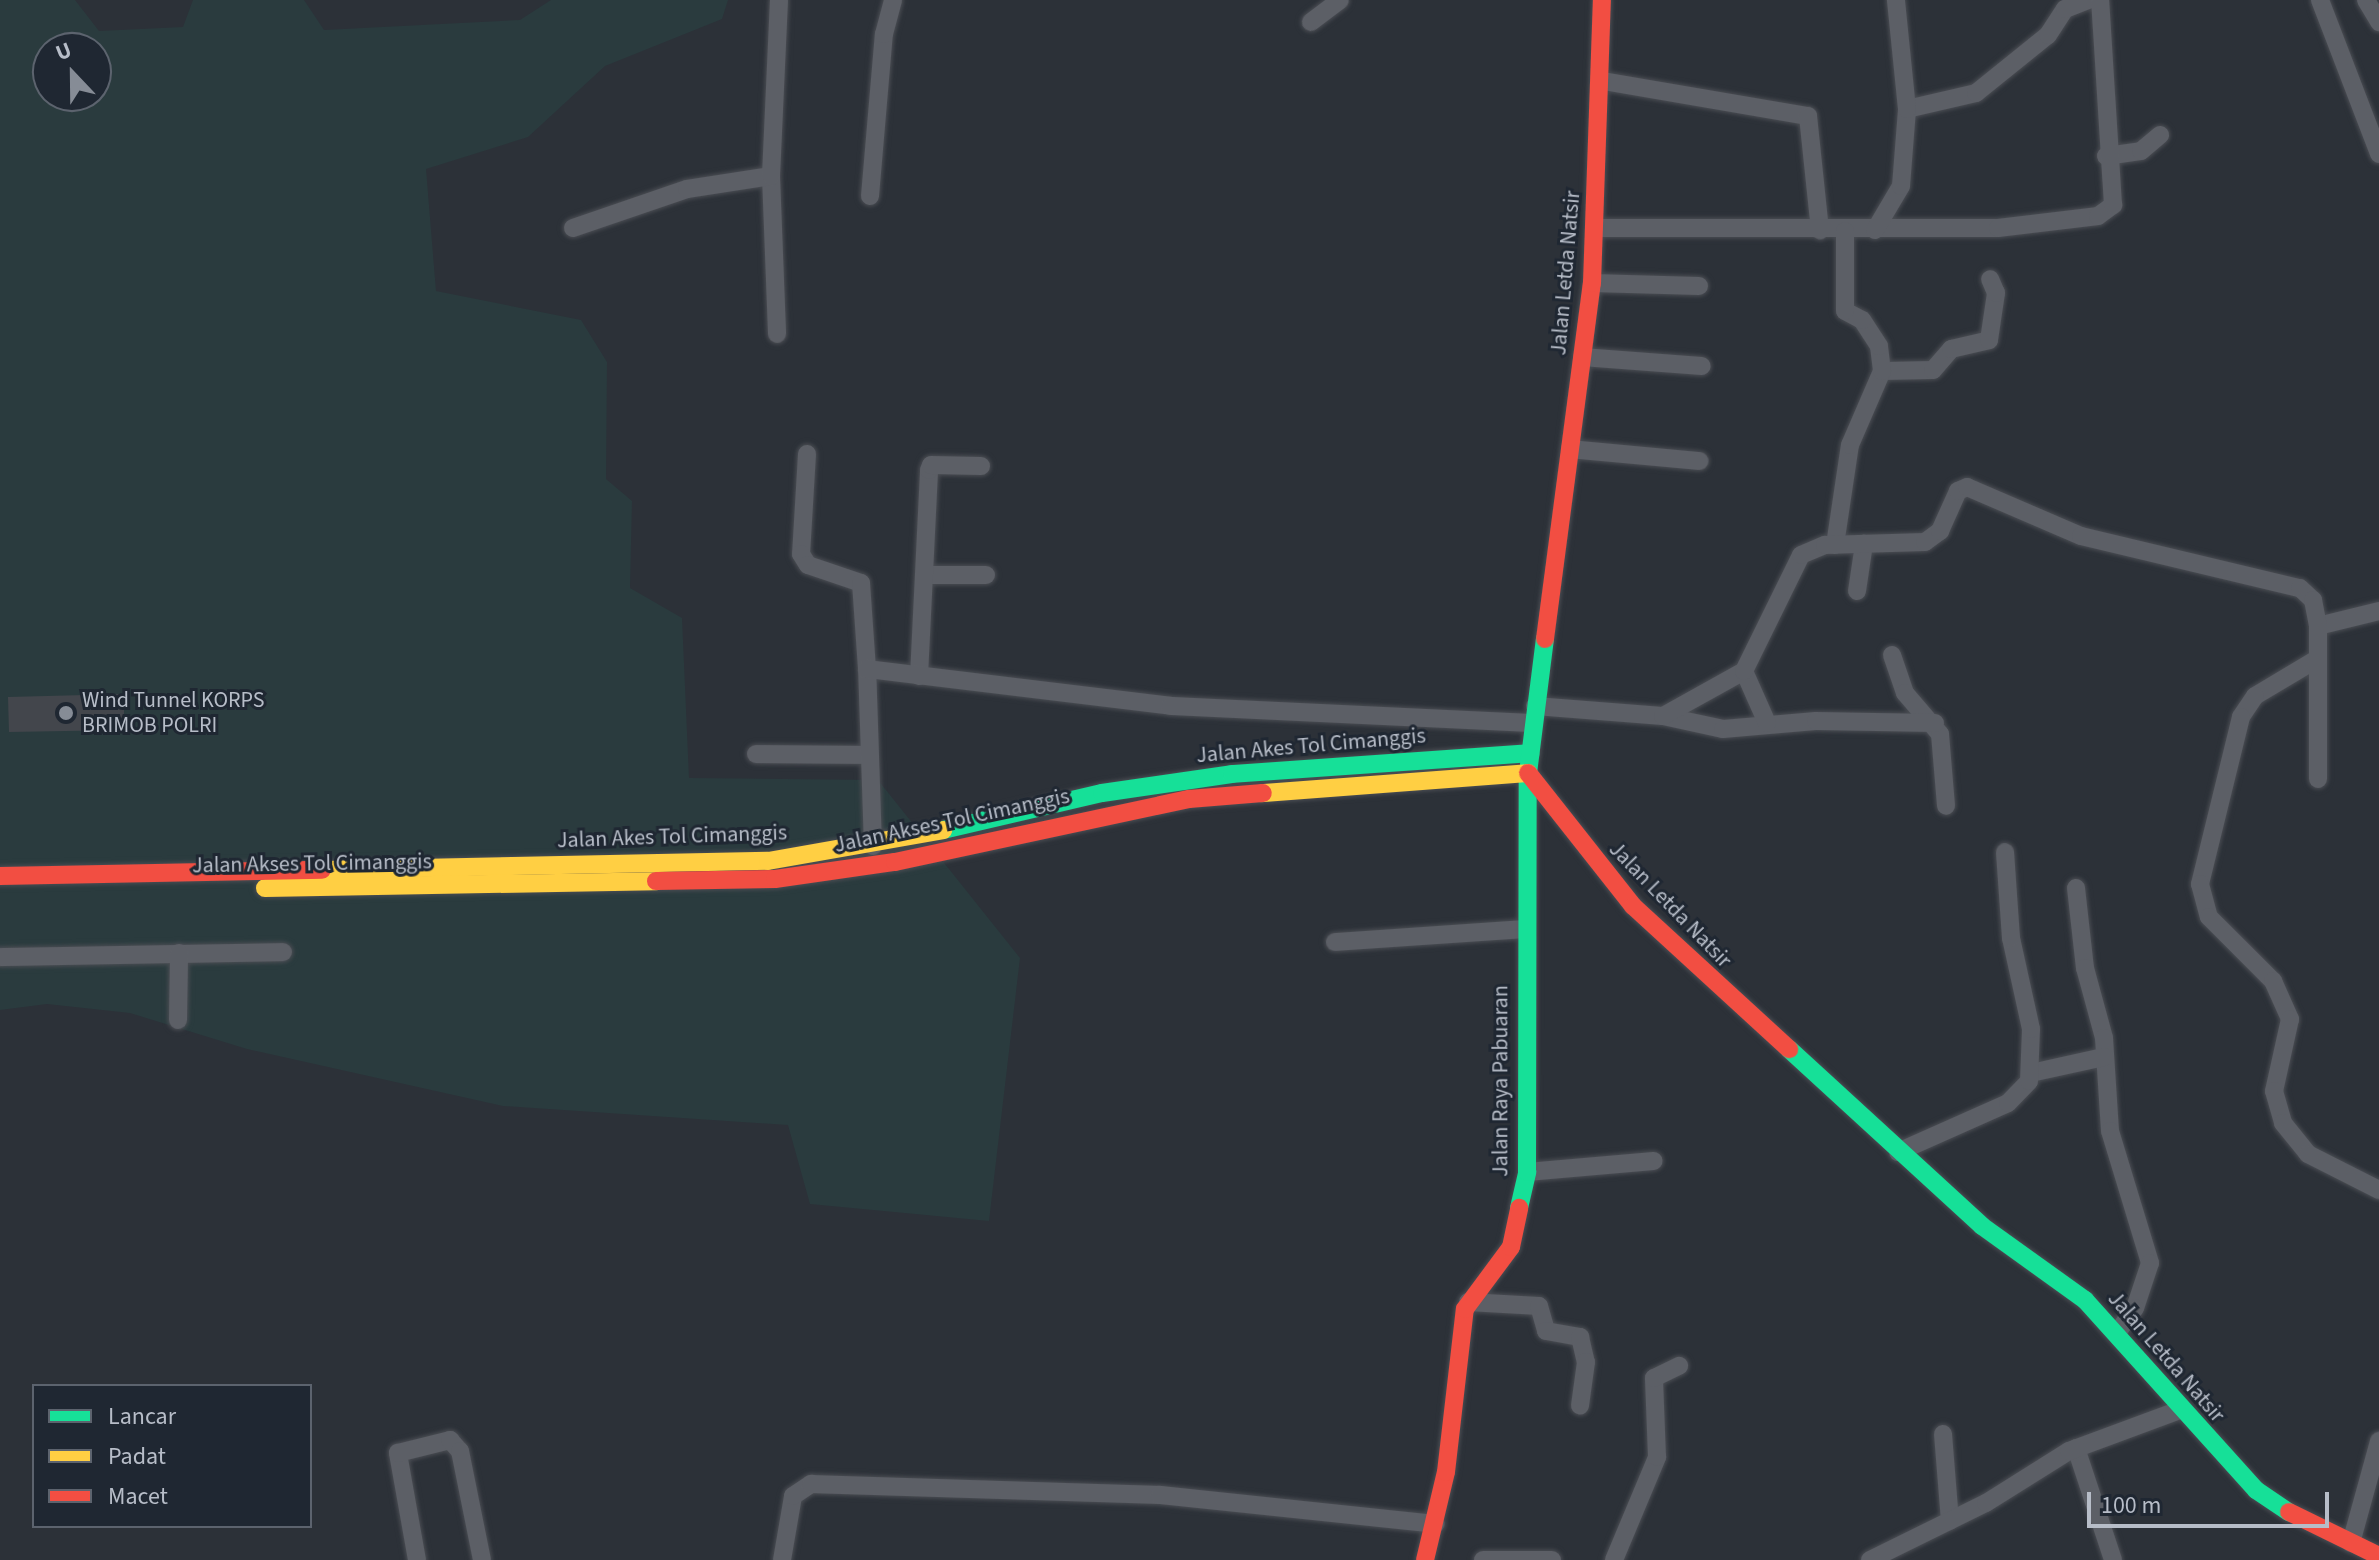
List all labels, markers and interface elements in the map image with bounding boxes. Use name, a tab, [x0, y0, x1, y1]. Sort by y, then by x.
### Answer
north arrow	[32, 32, 112, 112]
text: U	[51, 34, 77, 69]
street label: Jalan Letda Natsir	[1546, 190, 1586, 356]
place label: Wind Tunnel KORPS BRIMOB POLRI	[82, 687, 264, 738]
marker: Wind Tunnel KORPS BRIMOB POLRI	[57, 704, 75, 722]
street label: Jalan Akes Tol Cimanggis	[1195, 723, 1427, 769]
street label: Jalan Akses Tol Cimanggis	[832, 783, 1072, 859]
street label: Jalan Akes Tol Cimanggis	[557, 820, 787, 854]
street label: Jalan Letda Natsir	[1603, 836, 1737, 974]
street label: Jalan Akses Tol Cimanggis	[192, 849, 432, 879]
street label: Jalan Raya Pabuaran	[1488, 985, 1514, 1177]
street label: Jalan Letda Natsir	[2102, 1286, 2230, 1428]
legend	[32, 1384, 312, 1528]
text: Lancar	[108, 1399, 176, 1434]
text: Padat	[108, 1439, 166, 1474]
scale bar	[2091, 1476, 2333, 1526]
text: Macet	[108, 1479, 168, 1514]
text: 100 m	[2101, 1488, 2161, 1523]

